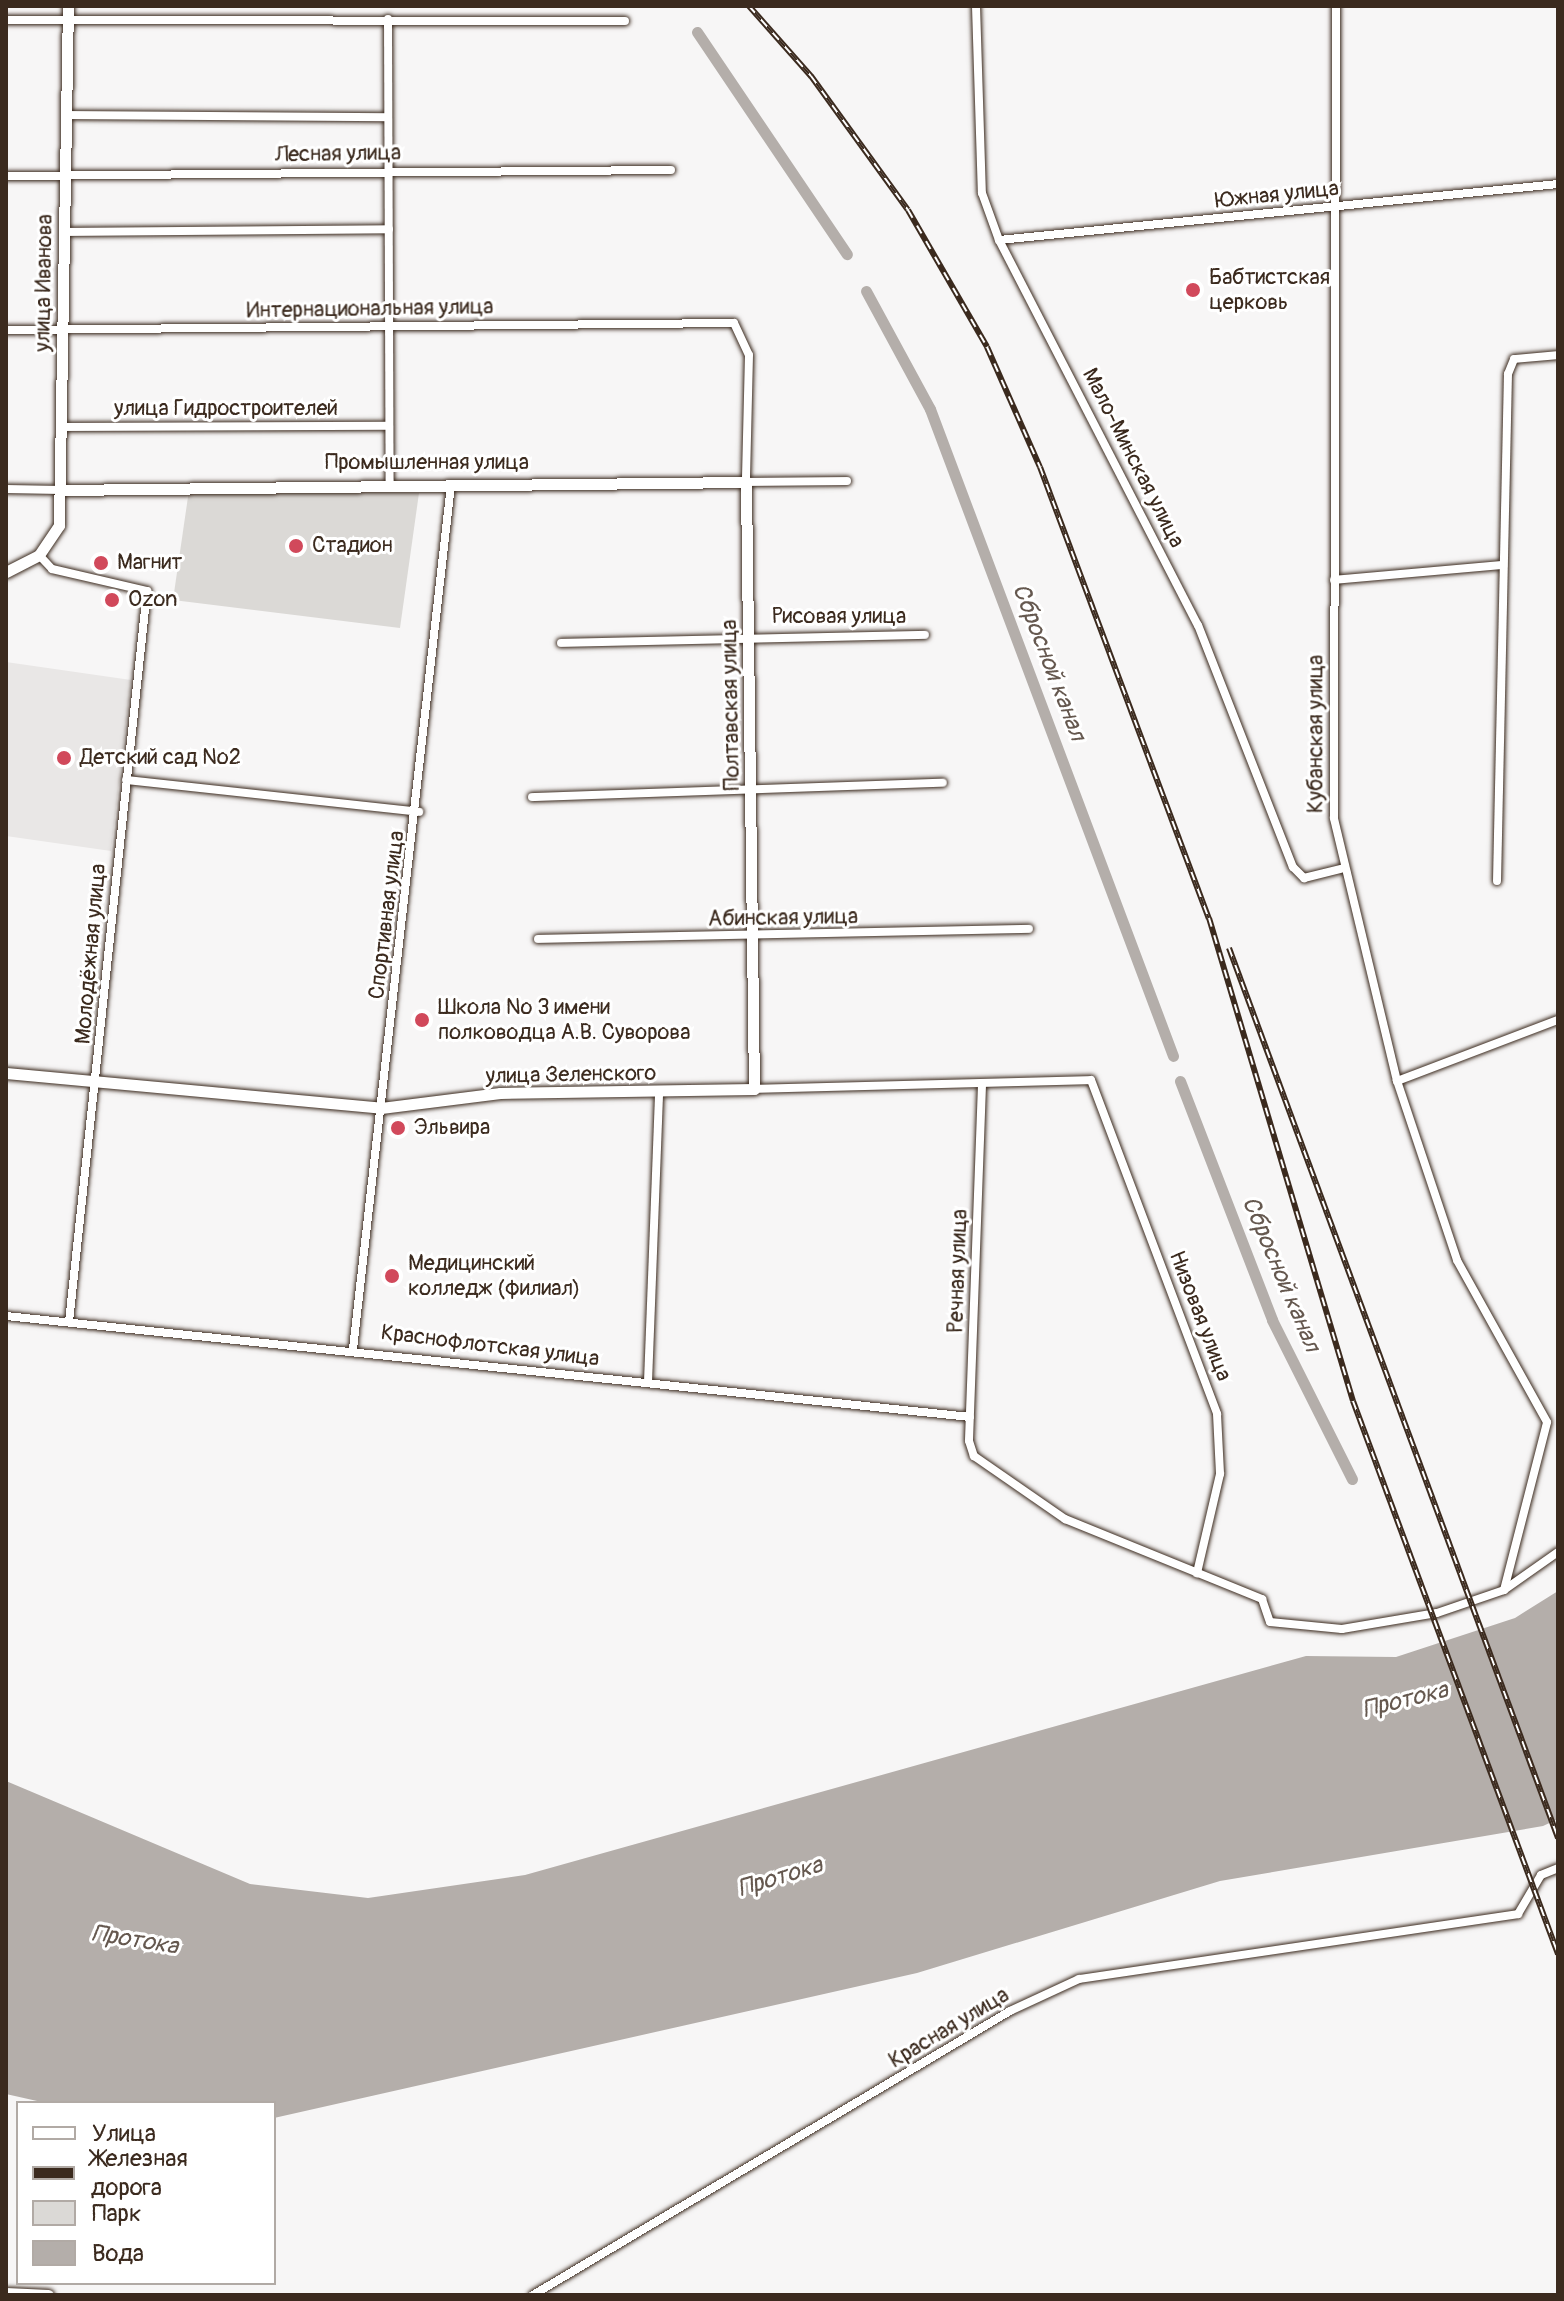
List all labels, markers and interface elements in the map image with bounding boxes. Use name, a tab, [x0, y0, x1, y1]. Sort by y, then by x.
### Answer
street label: Лесная улица	[275, 140, 401, 168]
street label: Южная улица	[1214, 175, 1340, 215]
street label: улица Иванова	[30, 214, 58, 352]
place label: Бабтистская церковь	[1209, 264, 1330, 316]
marker: Бабтистская церковь	[1184, 281, 1202, 299]
street label: Интернациональная улица	[246, 294, 494, 324]
street label: Мало-Минская улица	[1076, 364, 1190, 552]
street label: улица Гидростроителей	[114, 396, 338, 422]
street label: Промышленная улица	[325, 450, 529, 476]
place label: Стадион	[312, 533, 393, 559]
marker: Стадион	[287, 537, 305, 555]
place label: Магнит	[117, 550, 182, 576]
marker: Магнит	[92, 554, 110, 572]
water label: Сбросной канал	[1006, 579, 1092, 745]
place label: Ozon	[128, 587, 177, 613]
marker: Ozon	[103, 591, 121, 609]
street label: Рисовая улица	[772, 604, 906, 630]
street label: Полтавская улица	[716, 619, 746, 791]
street label: Кубанская улица	[1303, 655, 1329, 813]
place label: Детский сад №2	[80, 745, 241, 771]
marker: Детский сад №2	[55, 749, 73, 767]
street label: Спортивная улица	[364, 829, 410, 1001]
street label: Молодёжная улица	[70, 863, 112, 1045]
street label: Абинская улица	[708, 903, 858, 933]
place label: Школа № 3 имени полководца А.В. Суворова	[438, 994, 690, 1046]
marker: Школа № 3 имени полководца А.В. Суворова	[413, 1011, 431, 1029]
street label: улица Зеленского	[485, 1060, 657, 1090]
place label: Эльвира	[414, 1115, 490, 1141]
marker: Эльвира	[389, 1119, 407, 1137]
water label: Сбросной канал	[1235, 1192, 1327, 1356]
street label: Речная улица	[943, 1209, 973, 1333]
street label: Низовая улица	[1163, 1247, 1237, 1385]
place label: Медицинский колледж (филиал)	[408, 1250, 580, 1302]
marker: Медицинский колледж (филиал)	[383, 1267, 401, 1285]
street label: Краснофлотская улица	[379, 1320, 601, 1372]
water label: Протока	[1359, 1675, 1451, 1725]
water label: Протока	[734, 1851, 826, 1903]
water label: Протока	[90, 1919, 180, 1961]
street label: Красная улица	[884, 1982, 1014, 2074]
legend	[16, 2101, 276, 2285]
text: Улица	[92, 2119, 156, 2148]
text: Железная дорога	[91, 2144, 188, 2202]
text: Парк	[92, 2199, 141, 2228]
text: Вода	[92, 2239, 144, 2268]

